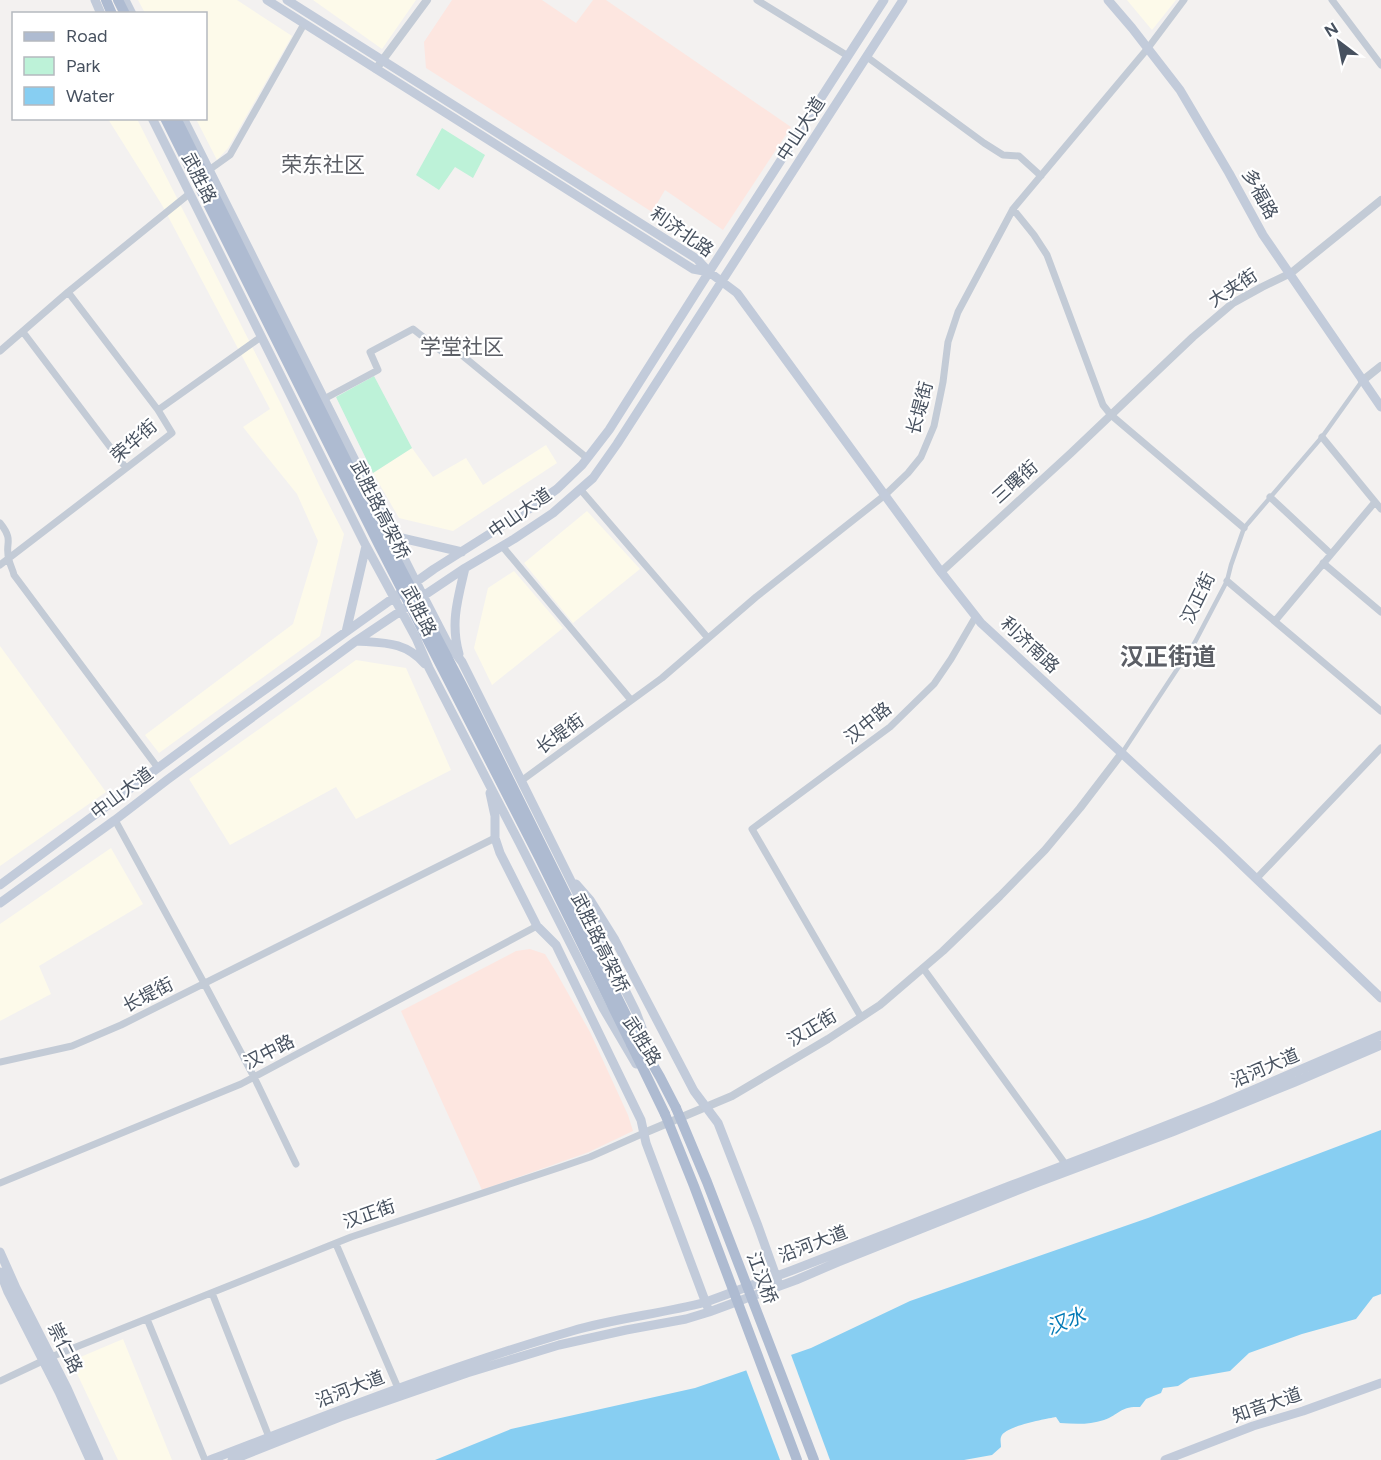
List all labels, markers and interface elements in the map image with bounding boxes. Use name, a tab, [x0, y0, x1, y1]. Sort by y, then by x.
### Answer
legend	[12, 12, 207, 120]
north arrow	[1309, 12, 1369, 72]
text: N	[1321, 18, 1342, 41]
text: Road	[66, 25, 107, 47]
text: Park	[66, 55, 101, 77]
text: Water	[66, 85, 114, 107]
street label: 中山大道	[772, 93, 830, 165]
street label: 武胜路	[177, 149, 221, 207]
district label: 荣东社区	[281, 152, 365, 177]
street label: 多福路	[1237, 165, 1283, 223]
street label: 利济北路	[646, 202, 718, 262]
street label: 大夹街	[1204, 264, 1262, 312]
district label: 学堂社区	[420, 334, 504, 359]
street label: 长堤街	[902, 379, 938, 437]
street label: 荣华街	[106, 415, 162, 467]
street label: 三曙街	[988, 456, 1042, 508]
street label: 武胜路高架桥	[346, 457, 414, 563]
street label: 中山大道	[484, 483, 556, 543]
street label: 汉正街	[1176, 569, 1220, 627]
street label: 武胜路	[397, 582, 441, 640]
street label: 利济南路	[996, 612, 1064, 678]
district label: 汉正街道	[1120, 642, 1216, 671]
street label: 汉中路	[840, 697, 896, 749]
street label: 长堤街	[532, 709, 588, 759]
street label: 中山大道	[87, 763, 157, 823]
street label: 武胜路高架桥	[566, 890, 634, 996]
street label: 长堤街	[119, 973, 177, 1017]
street label: 汉正街	[783, 1005, 841, 1051]
street label: 武胜路	[618, 1012, 666, 1070]
street label: 汉中路	[240, 1030, 298, 1074]
street label: 沿河大道	[1228, 1044, 1302, 1092]
street label: 汉正街	[340, 1195, 398, 1233]
street label: 沿河大道	[775, 1221, 851, 1267]
street label: 江汉桥	[742, 1249, 782, 1307]
water label: 汉水	[1043, 1302, 1090, 1339]
street label: 崇仁路	[43, 1319, 87, 1377]
street label: 沿河大道	[312, 1366, 388, 1412]
street label: 知音大道	[1229, 1383, 1305, 1427]

